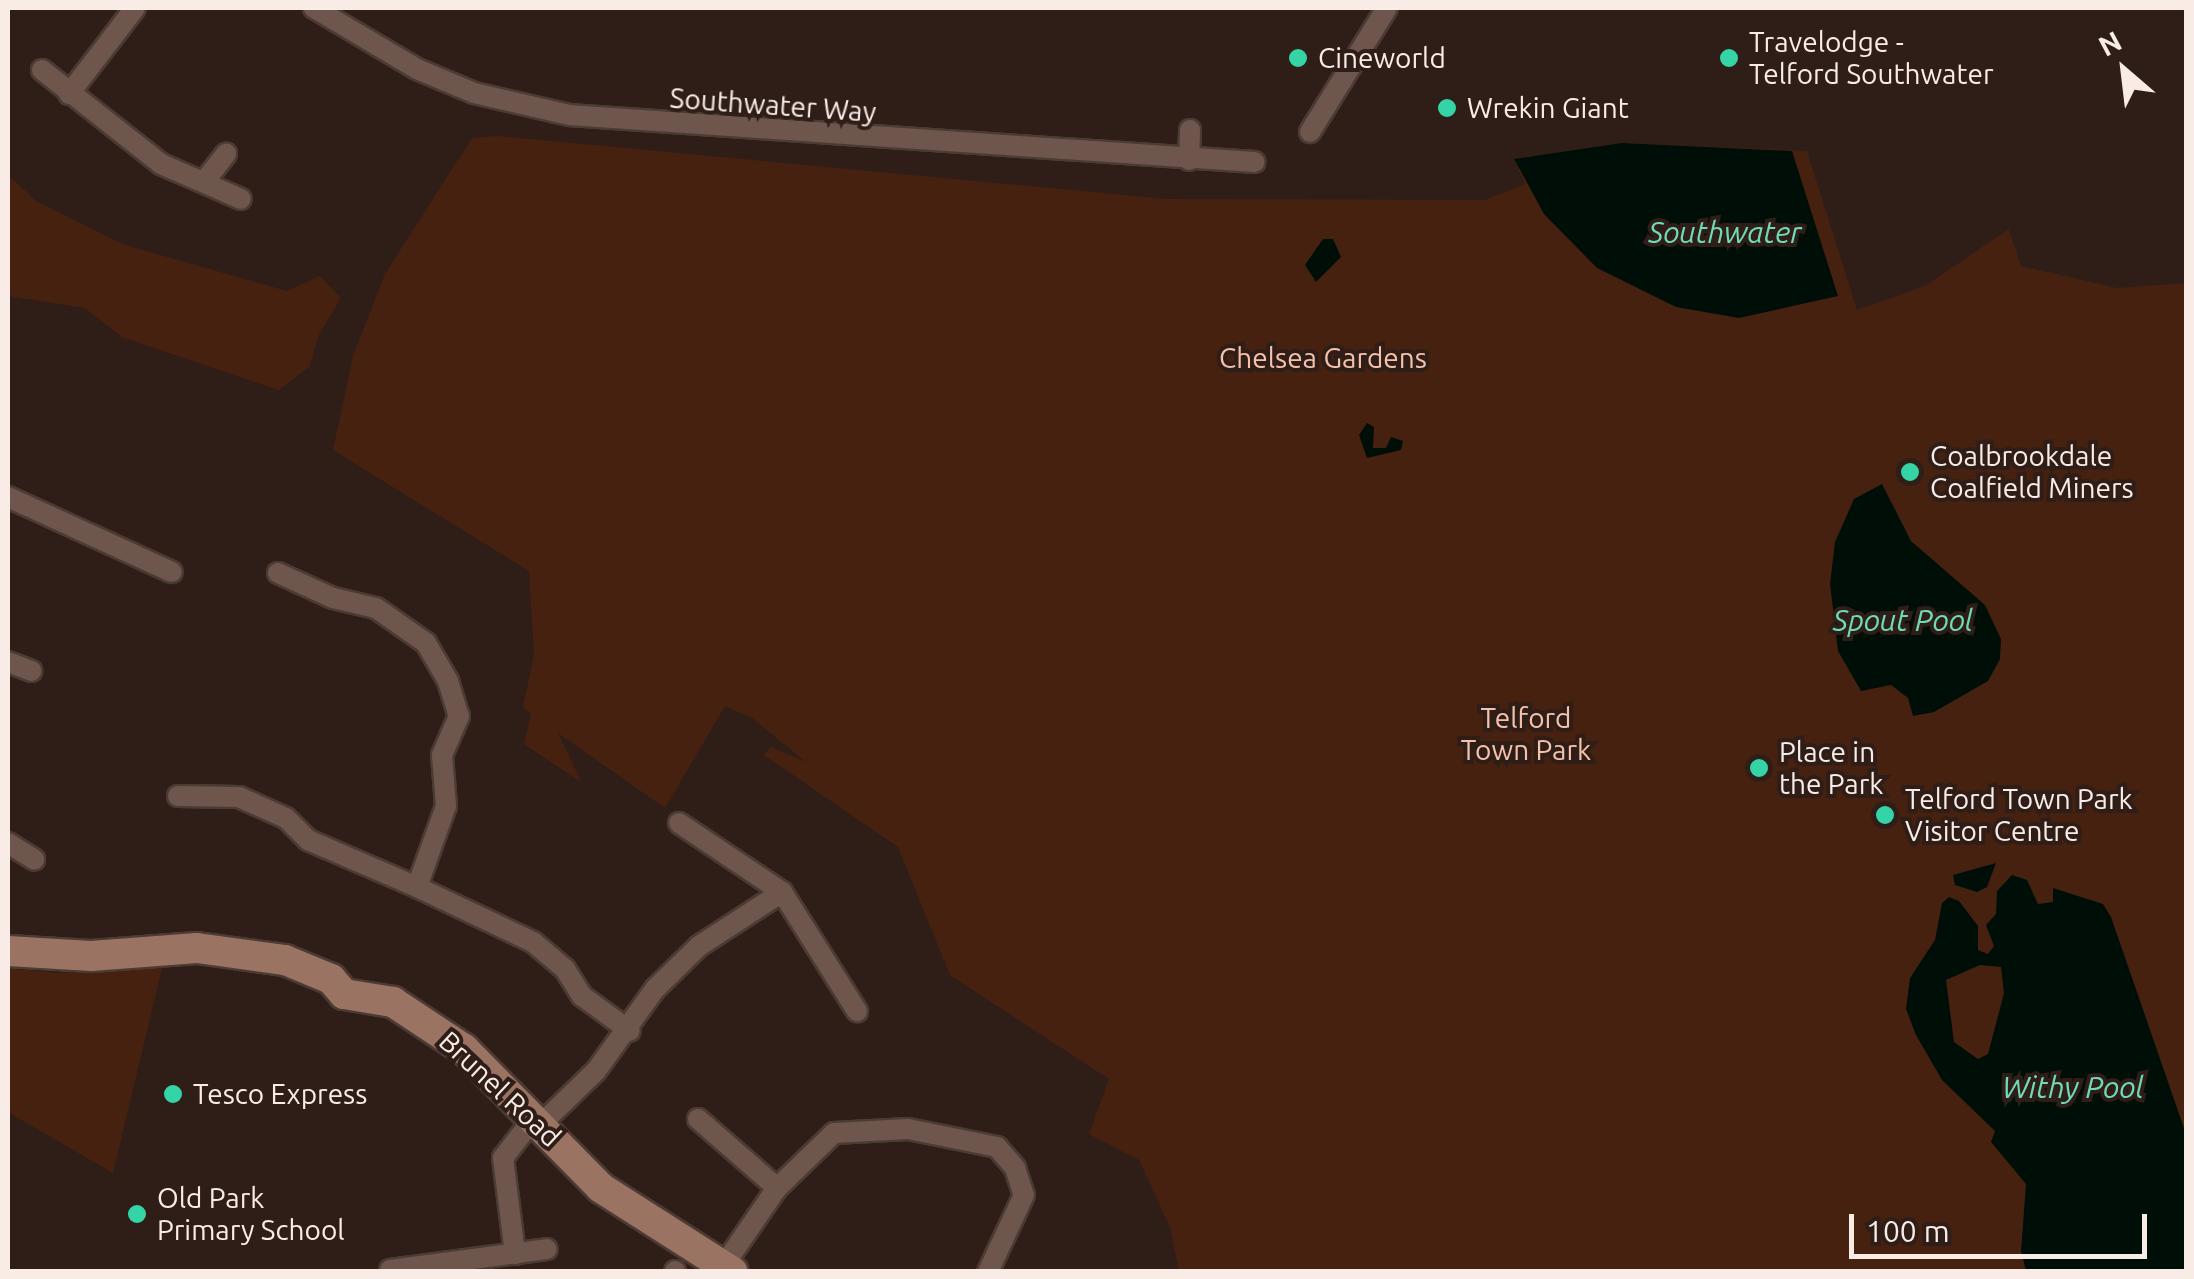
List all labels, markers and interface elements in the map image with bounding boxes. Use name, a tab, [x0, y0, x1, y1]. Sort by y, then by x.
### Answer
north arrow	[2074, 20, 2174, 120]
text: N	[2093, 24, 2126, 62]
place label: Travelodge - Telford Southwater	[1749, 25, 1994, 91]
place label: Cineworld	[1318, 41, 1446, 75]
marker: Cineworld	[1287, 47, 1309, 69]
marker: Travelodge - Telford Southwater	[1718, 47, 1740, 69]
street label: Southwater Way	[669, 81, 877, 129]
place label: Wrekin Giant	[1467, 91, 1629, 125]
marker: Wrekin Giant	[1436, 97, 1458, 119]
water label: Southwater	[1648, 214, 1802, 250]
park label: Chelsea Gardens	[1219, 341, 1427, 375]
place label: Coalbrookdale Coalfield Miners	[1930, 439, 2134, 505]
marker: Coalbrookdale Coalfield Miners	[1899, 461, 1921, 483]
water label: Spout Pool	[1833, 602, 1973, 638]
park label: Telford Town Park	[1461, 701, 1591, 767]
place label: Place in the Park	[1779, 735, 1883, 801]
marker: Place in the Park	[1748, 757, 1770, 779]
place label: Telford Town Park Visitor Centre	[1905, 782, 2133, 848]
marker: Telford Town Park Visitor Centre	[1874, 804, 1896, 826]
street label: Brunel Road	[432, 1024, 568, 1154]
water label: Withy Pool	[2002, 1069, 2144, 1105]
place label: Tesco Express	[193, 1077, 367, 1111]
marker: Tesco Express	[162, 1083, 184, 1105]
place label: Old Park Primary School	[157, 1181, 345, 1247]
scale bar	[1854, 1194, 2152, 1256]
marker: Old Park Primary School	[126, 1203, 148, 1225]
text: 100 m	[1866, 1214, 1950, 1248]

